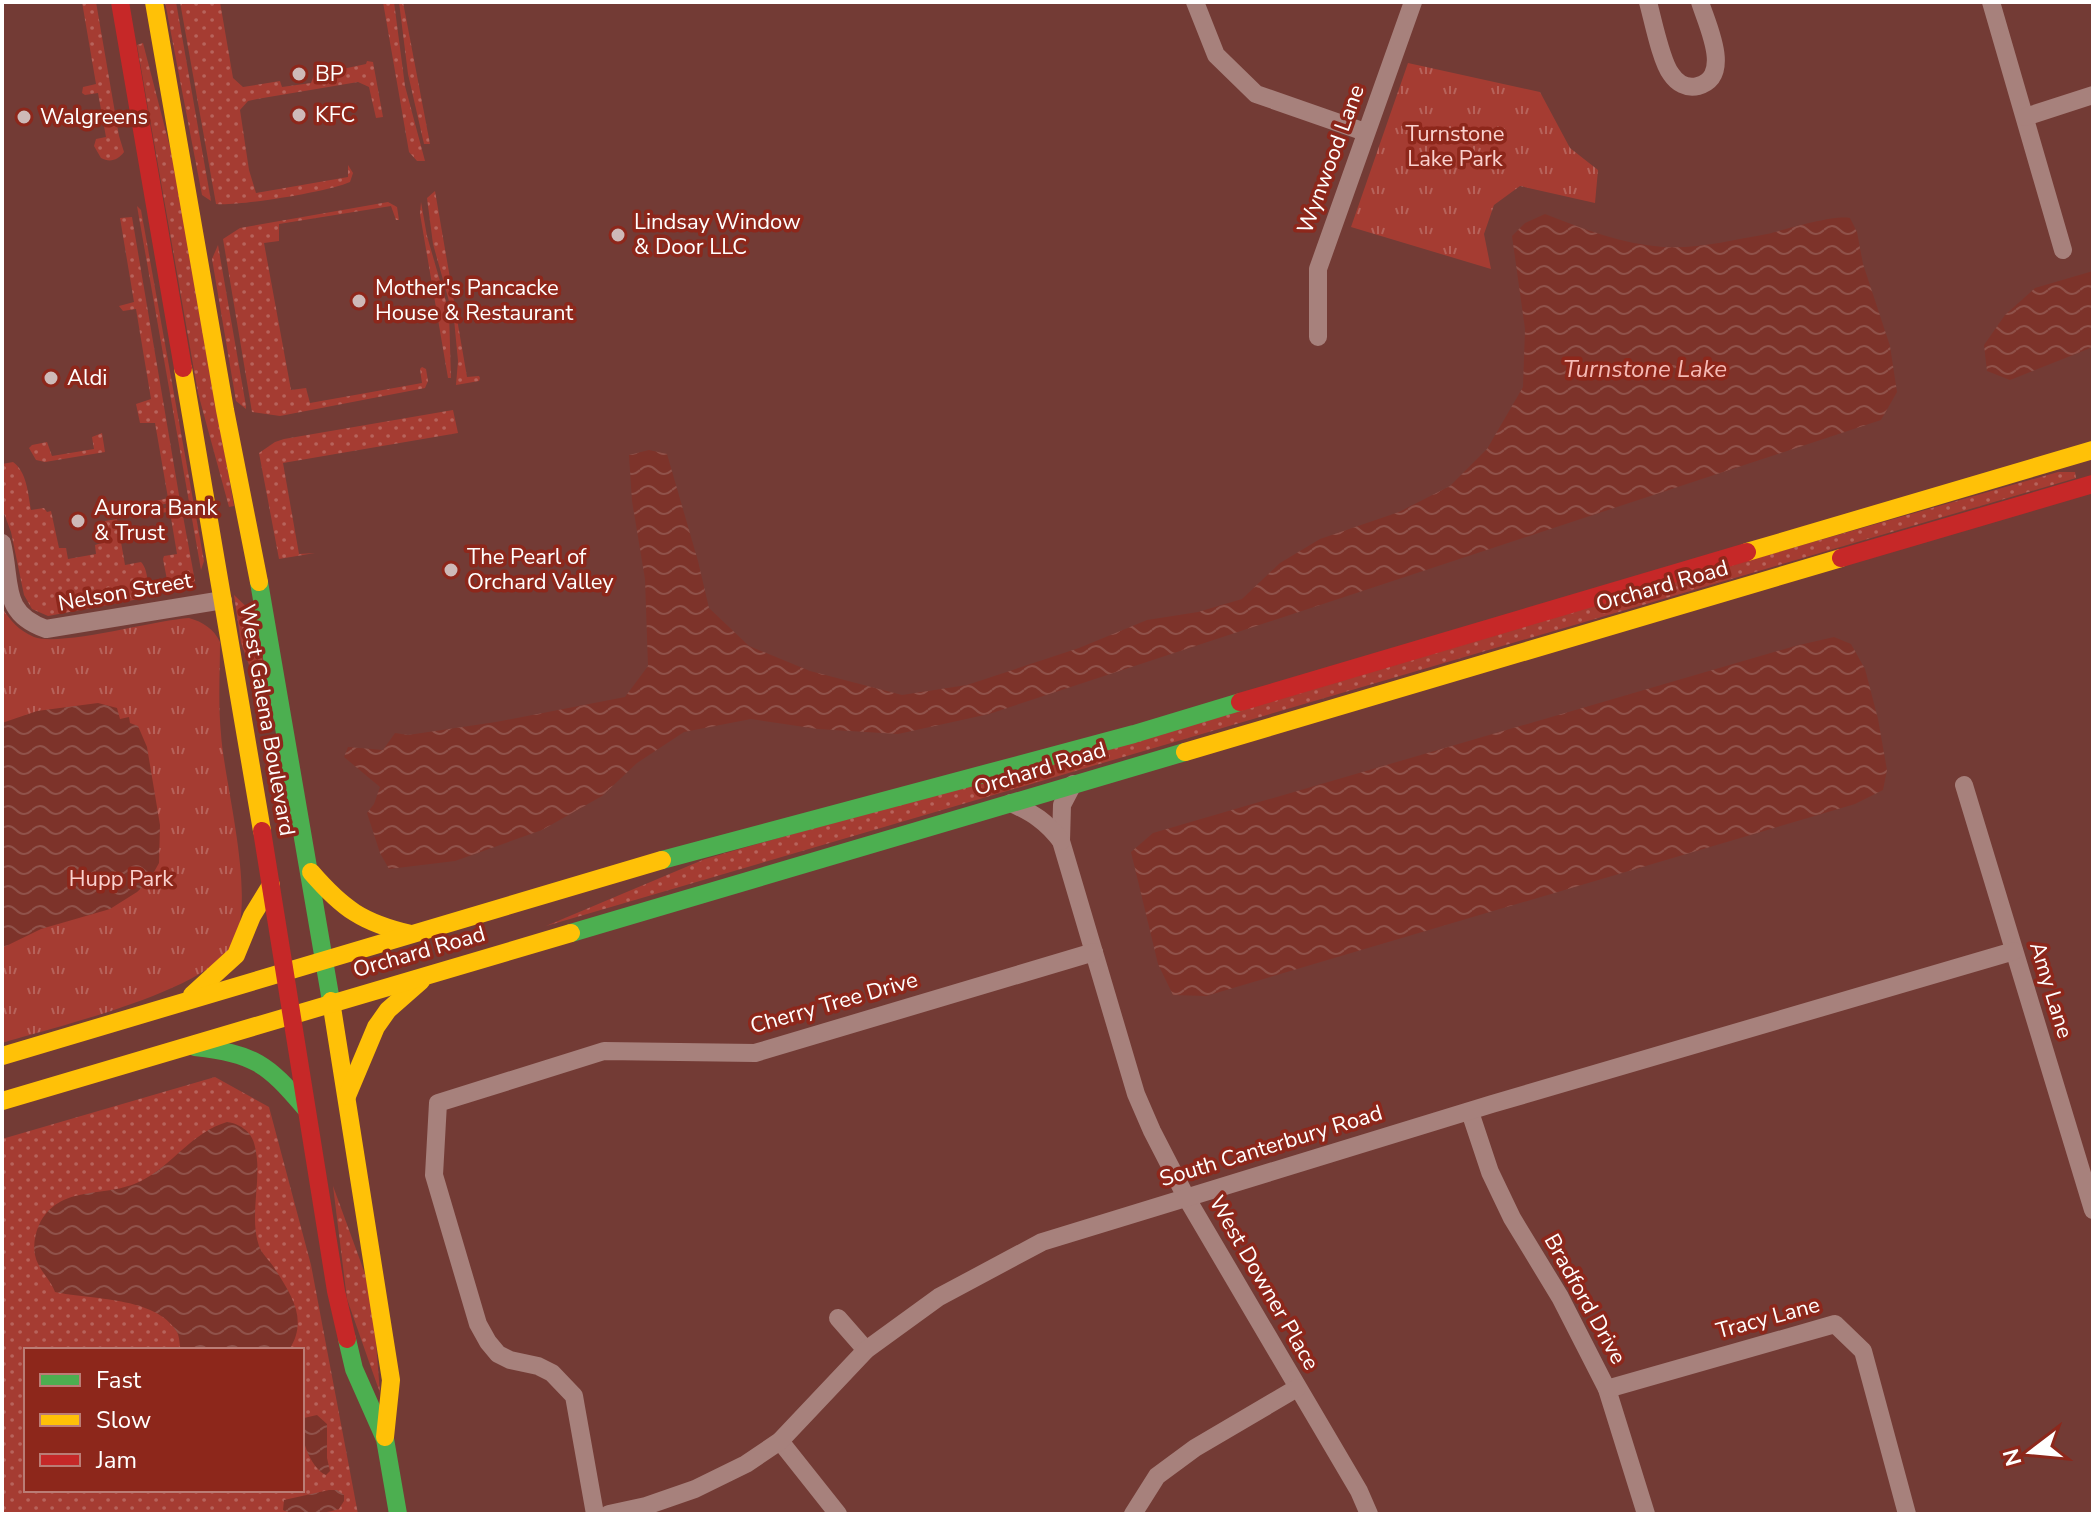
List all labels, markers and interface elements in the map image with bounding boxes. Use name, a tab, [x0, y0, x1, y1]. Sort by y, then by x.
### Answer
place label: BP	[315, 59, 344, 89]
marker: BP	[290, 65, 308, 83]
street label: Wynwood Lane	[1290, 80, 1372, 238]
place label: KFC	[315, 100, 355, 130]
place label: Walgreens	[40, 102, 148, 132]
marker: KFC	[290, 106, 308, 124]
marker: Walgreens	[15, 108, 33, 126]
park label: Turnstone Lake Park	[1406, 119, 1504, 174]
place label: Lindsay Window & Door LLC	[634, 207, 801, 262]
marker: Lindsay Window & Door LLC	[609, 226, 627, 244]
place label: Mother's Pancacke House & Restaurant	[375, 273, 573, 328]
marker: Mother's Pancacke House & Restaurant	[350, 292, 368, 310]
water label: Turnstone Lake	[1563, 353, 1727, 385]
place label: Aldi	[67, 363, 107, 393]
marker: Aldi	[42, 369, 60, 387]
place label: Aurora Bank & Trust	[94, 493, 218, 548]
marker: Aurora Bank & Trust	[69, 512, 87, 530]
place label: The Pearl of Orchard Valley	[467, 542, 614, 597]
street label: Orchard Road	[1592, 553, 1732, 619]
marker: The Pearl of Orchard Valley	[442, 561, 460, 579]
street label: Nelson Street	[56, 565, 195, 619]
street label: West Galena Boulevard	[232, 602, 302, 838]
street label: Orchard Road	[970, 735, 1110, 803]
park label: Hupp Park	[69, 864, 174, 894]
street label: Orchard Road	[349, 919, 489, 985]
street label: Amy Lane	[2022, 938, 2080, 1042]
street label: Cherry Tree Drive	[747, 965, 921, 1041]
street label: South Canterbury Road	[1156, 1098, 1386, 1194]
street label: West Downer Place	[1202, 1190, 1326, 1376]
street label: Bradford Drive	[1537, 1228, 1633, 1370]
street label: Tracy Lane	[1713, 1290, 1823, 1346]
legend	[24, 1348, 304, 1492]
text: Fast	[96, 1364, 142, 1396]
text: Slow	[96, 1404, 151, 1436]
north arrow	[1991, 1412, 2071, 1492]
text: Jam	[95, 1444, 137, 1476]
text: N	[1996, 1445, 2029, 1469]

